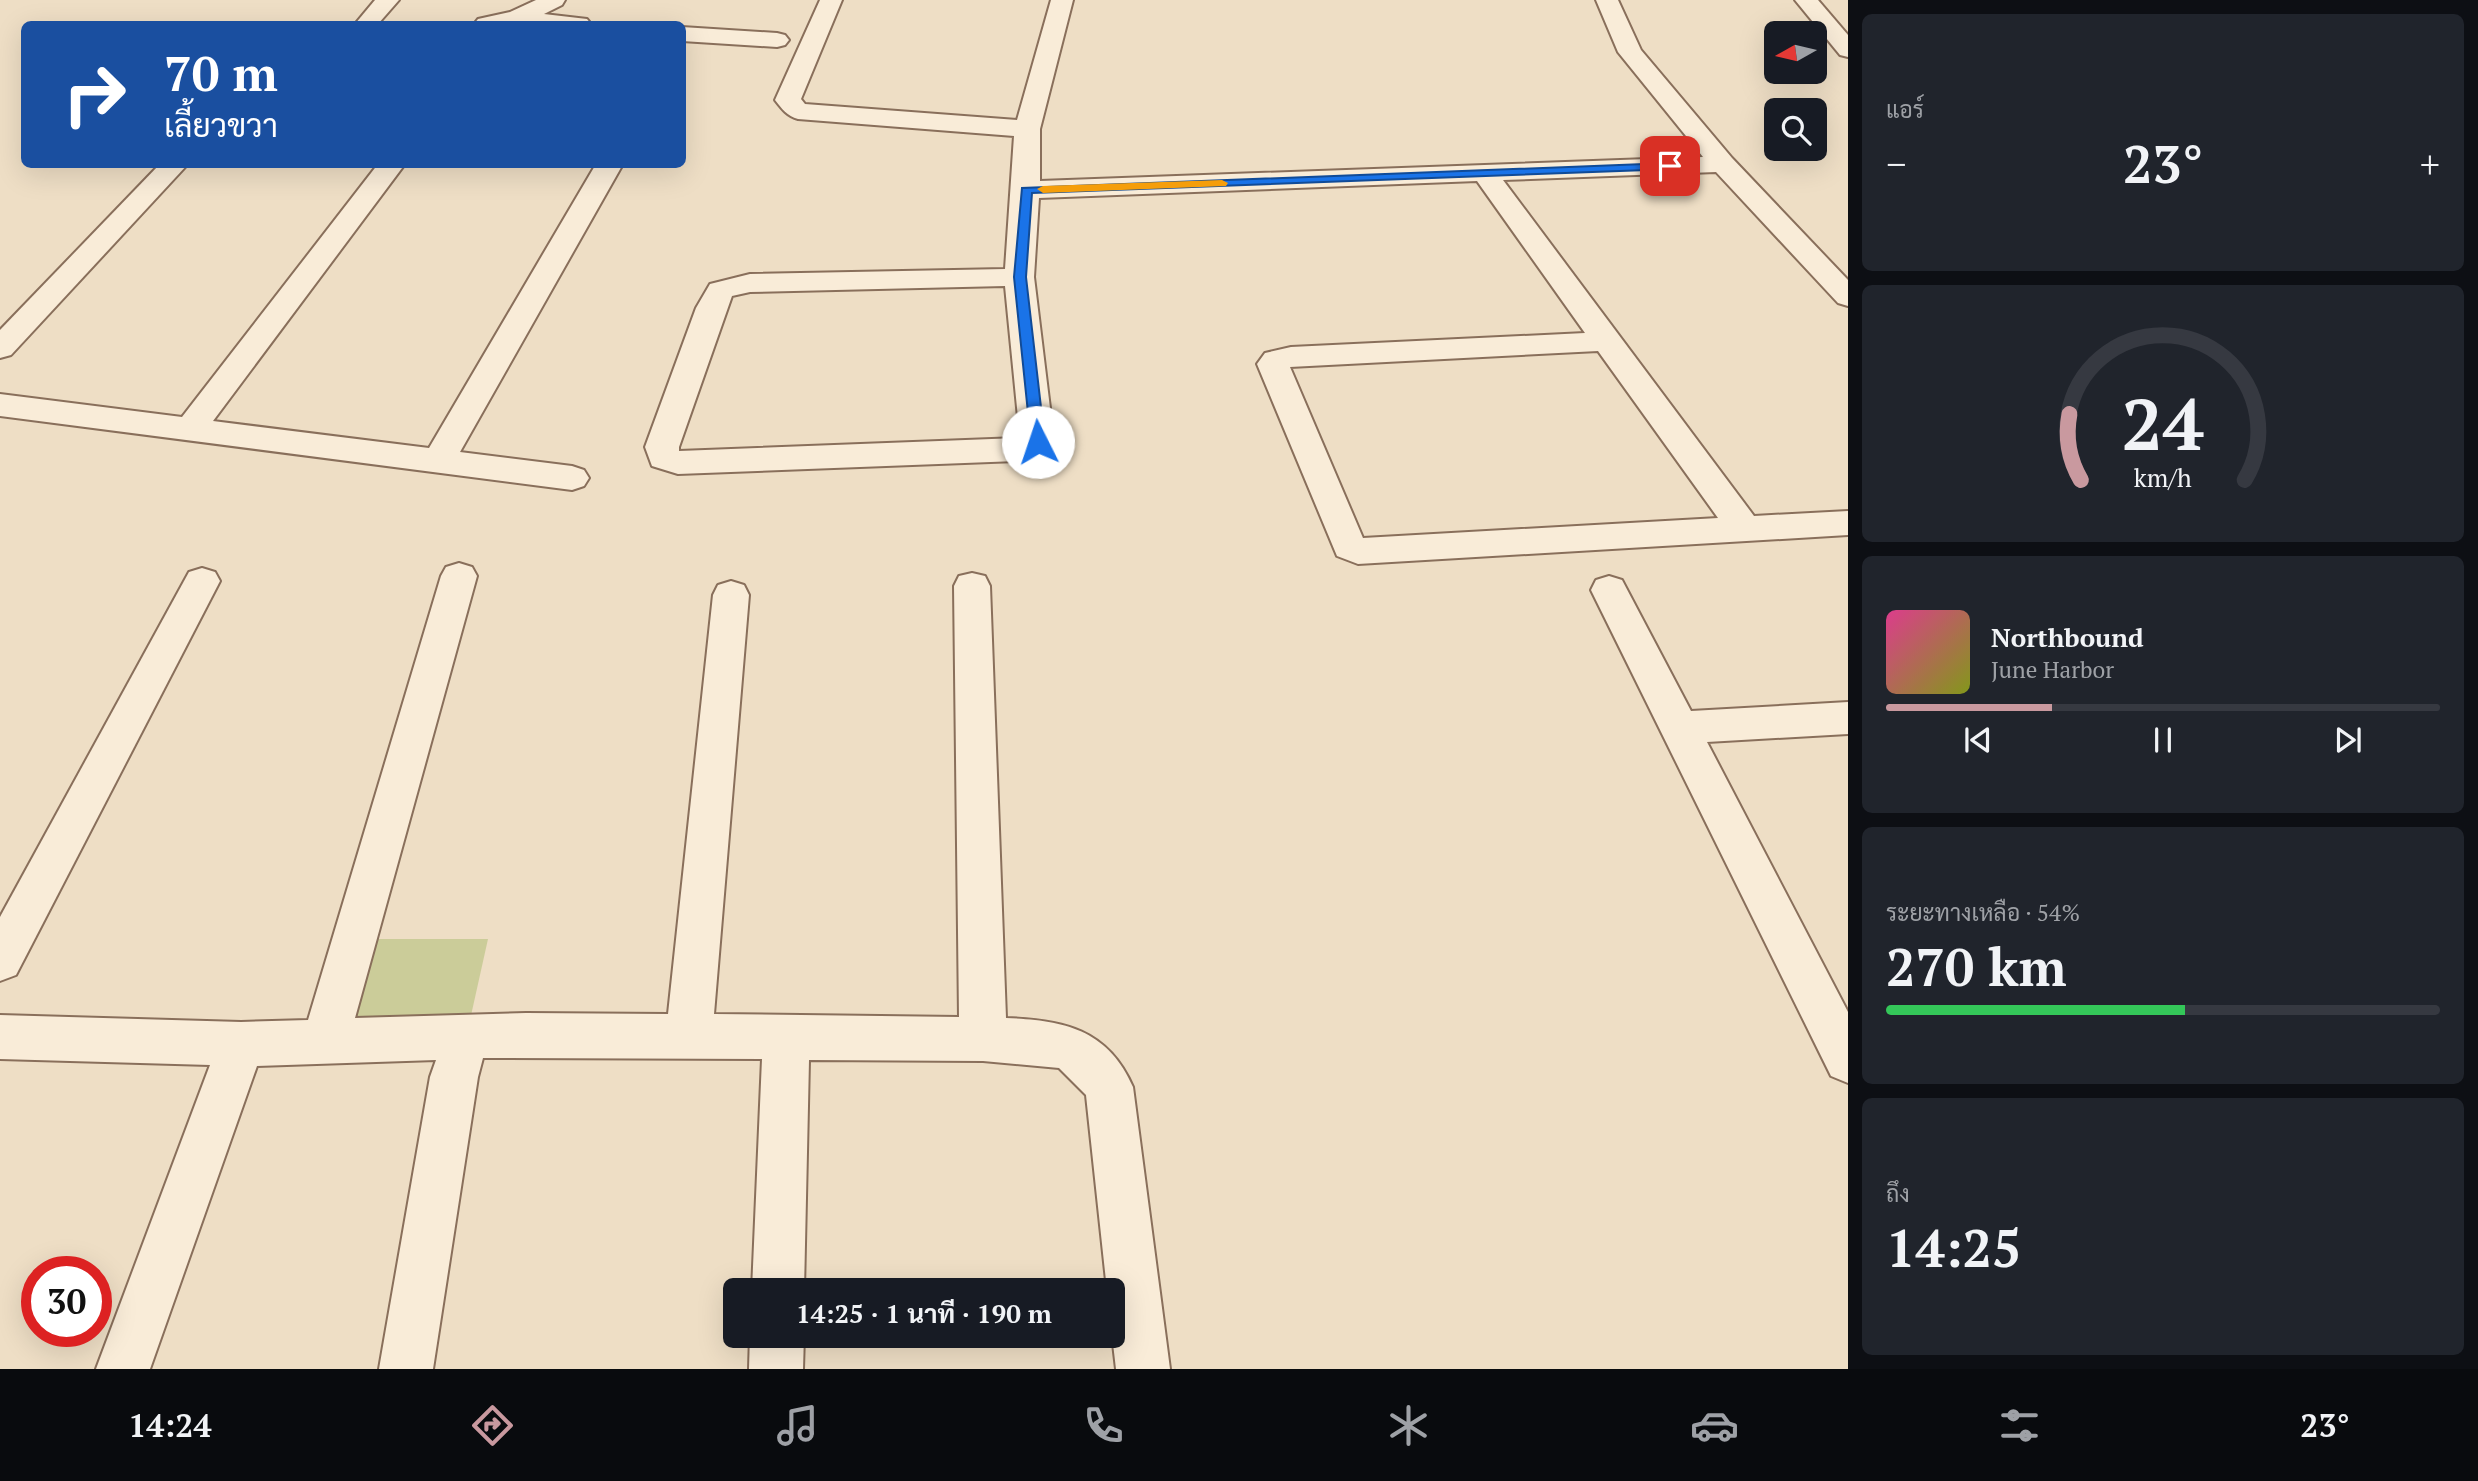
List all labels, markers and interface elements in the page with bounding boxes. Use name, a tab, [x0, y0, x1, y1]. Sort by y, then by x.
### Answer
north arrow	[1764, 21, 1827, 84]
map controls	[1764, 21, 1827, 161]
text: 70 m	[164, 40, 278, 105]
icon: right	[49, 49, 140, 140]
text: แอร์	[1886, 94, 1924, 125]
button: search	[1764, 98, 1827, 161]
text: เลี้ยวขวา	[164, 104, 278, 146]
text: 23°	[2123, 129, 2203, 198]
pin	[1640, 136, 1700, 196]
text: −	[1886, 139, 1906, 189]
text: +	[2420, 139, 2440, 189]
icon: arrive	[1651, 147, 1689, 185]
text: 24	[2122, 374, 2204, 471]
position arrow	[1001, 405, 1075, 479]
text: km/h	[2134, 460, 2192, 493]
text: Northbound	[1991, 620, 2144, 654]
text: June Harbor	[1991, 654, 2114, 685]
icon: previous	[1959, 721, 1997, 759]
icon: pause	[2144, 721, 2182, 759]
icon: next	[2329, 721, 2367, 759]
text: ระยะทางเหลือ · 54%	[1886, 897, 2080, 928]
text: 270 km	[1886, 932, 2067, 1001]
text: ถึง	[1886, 1178, 1910, 1209]
text: 14:25	[1886, 1213, 2021, 1282]
speed limit sign: 30	[21, 1256, 112, 1347]
text: 14:25 · 1 นาที · 190 m	[796, 1296, 1052, 1330]
icon: directions	[468, 1401, 517, 1450]
icon: music	[773, 1401, 822, 1450]
icon: phone	[1079, 1401, 1128, 1450]
icon: climate	[1384, 1401, 1433, 1450]
icon: car	[1690, 1401, 1739, 1450]
icon: filters	[1995, 1401, 2044, 1450]
text: 14:24	[128, 1404, 212, 1446]
text: 23°	[2300, 1404, 2350, 1446]

